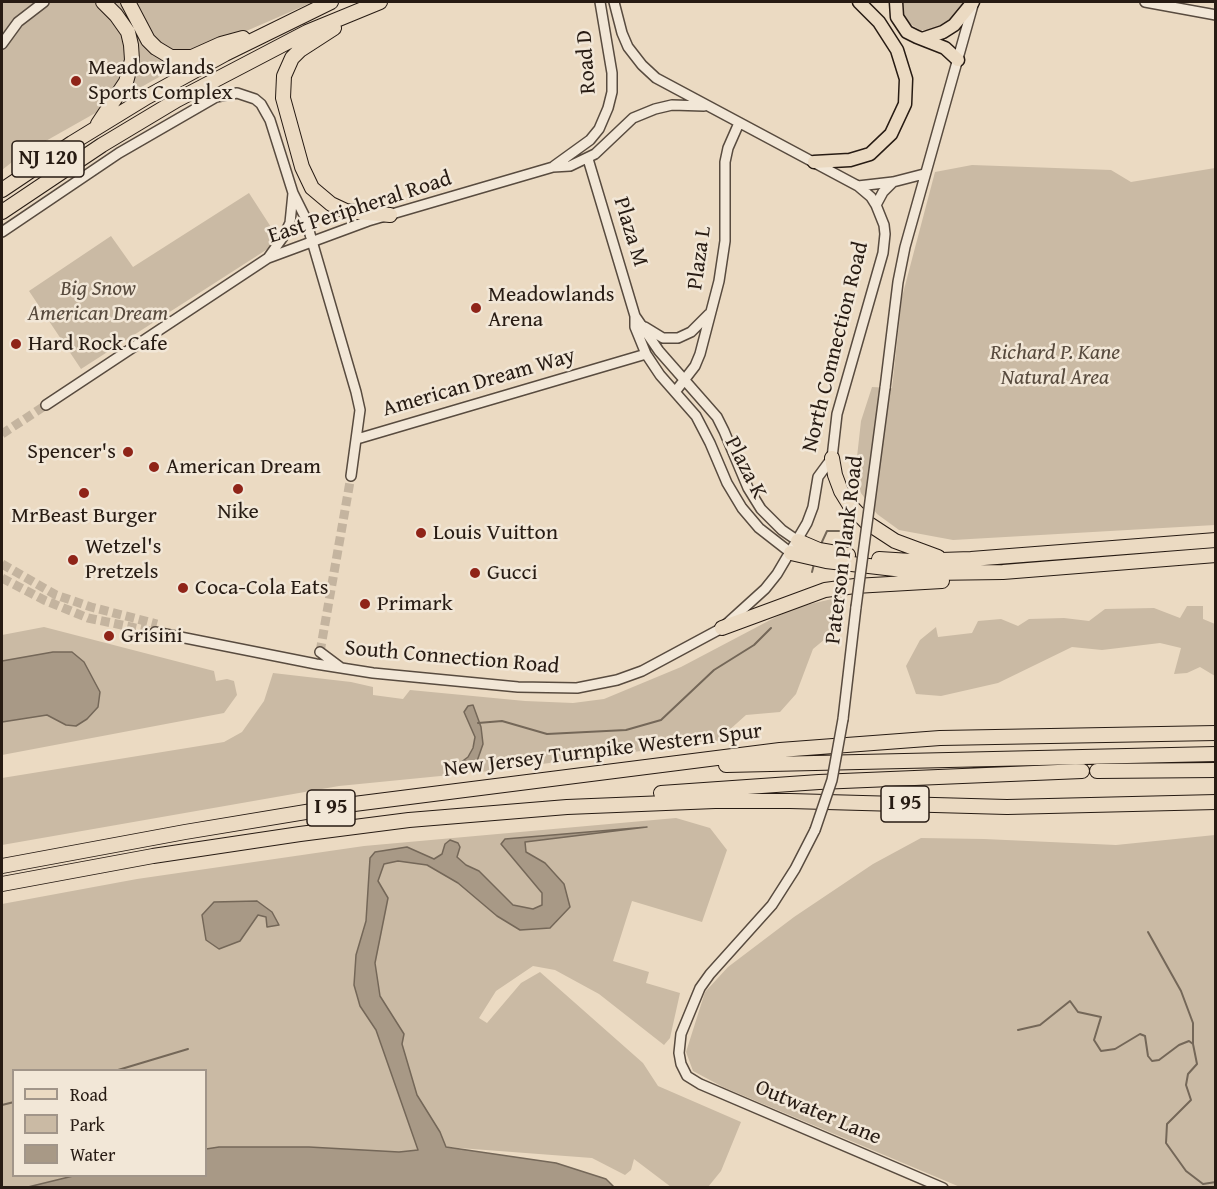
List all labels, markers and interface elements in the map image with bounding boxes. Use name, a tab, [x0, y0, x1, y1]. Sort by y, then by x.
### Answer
street label: Road D	[572, 29, 602, 95]
place label: Meadowlands Sports Complex	[88, 55, 233, 106]
marker: Meadowlands Sports Complex	[69, 74, 83, 88]
road number: NJ 120	[12, 141, 84, 177]
street label: East Peripheral Road	[265, 166, 455, 250]
street label: Plaza M	[607, 194, 653, 270]
street label: Plaza L	[682, 224, 718, 292]
street label: North Connection Road	[797, 239, 875, 455]
park label: Big Snow American Dream	[27, 276, 169, 328]
place label: Meadowlands Arena	[488, 282, 614, 334]
marker: Meadowlands Arena	[469, 301, 483, 315]
place label: Hard Rock Cafe	[28, 331, 167, 357]
marker: Hard Rock Cafe	[9, 337, 23, 351]
park label: Richard P. Kane Natural Area	[990, 340, 1120, 392]
street label: American Dream Way	[380, 343, 578, 423]
street label: Plaza K	[718, 432, 772, 504]
place label: Spencer's	[27, 439, 116, 465]
marker: Spencer's	[121, 445, 135, 459]
place label: American Dream	[166, 454, 321, 480]
street label: Paterson Plank Road	[820, 454, 870, 646]
marker: American Dream	[147, 460, 161, 474]
marker: Nike	[231, 482, 245, 496]
marker: MrBeast Burger	[77, 486, 91, 500]
place label: Nike	[217, 499, 259, 525]
place label: MrBeast Burger	[11, 503, 157, 529]
place label: Louis Vuitton	[433, 520, 558, 546]
marker: Louis Vuitton	[414, 526, 428, 540]
place label: Wetzel's Pretzels	[85, 534, 161, 586]
marker: Wetzel's Pretzels	[66, 553, 80, 567]
place label: Gucci	[487, 560, 538, 586]
marker: Gucci	[468, 566, 482, 580]
place label: Coca-Cola Eats	[195, 575, 329, 601]
marker: Coca-Cola Eats	[176, 581, 190, 595]
place label: Primark	[377, 591, 453, 617]
marker: Primark	[358, 597, 372, 611]
place label: Grisini	[121, 623, 183, 649]
marker: Grisini	[102, 629, 116, 643]
street label: South Connection Road	[344, 635, 560, 681]
street label: New Jersey Turnpike Western Spur	[442, 718, 764, 784]
road number: I 95	[881, 786, 929, 822]
road number: I 95	[307, 790, 355, 826]
legend	[12, 1069, 207, 1177]
street label: Outwater Lane	[751, 1075, 885, 1151]
text: Road	[70, 1081, 108, 1108]
text: Park	[70, 1111, 105, 1138]
text: Water	[70, 1141, 115, 1168]

